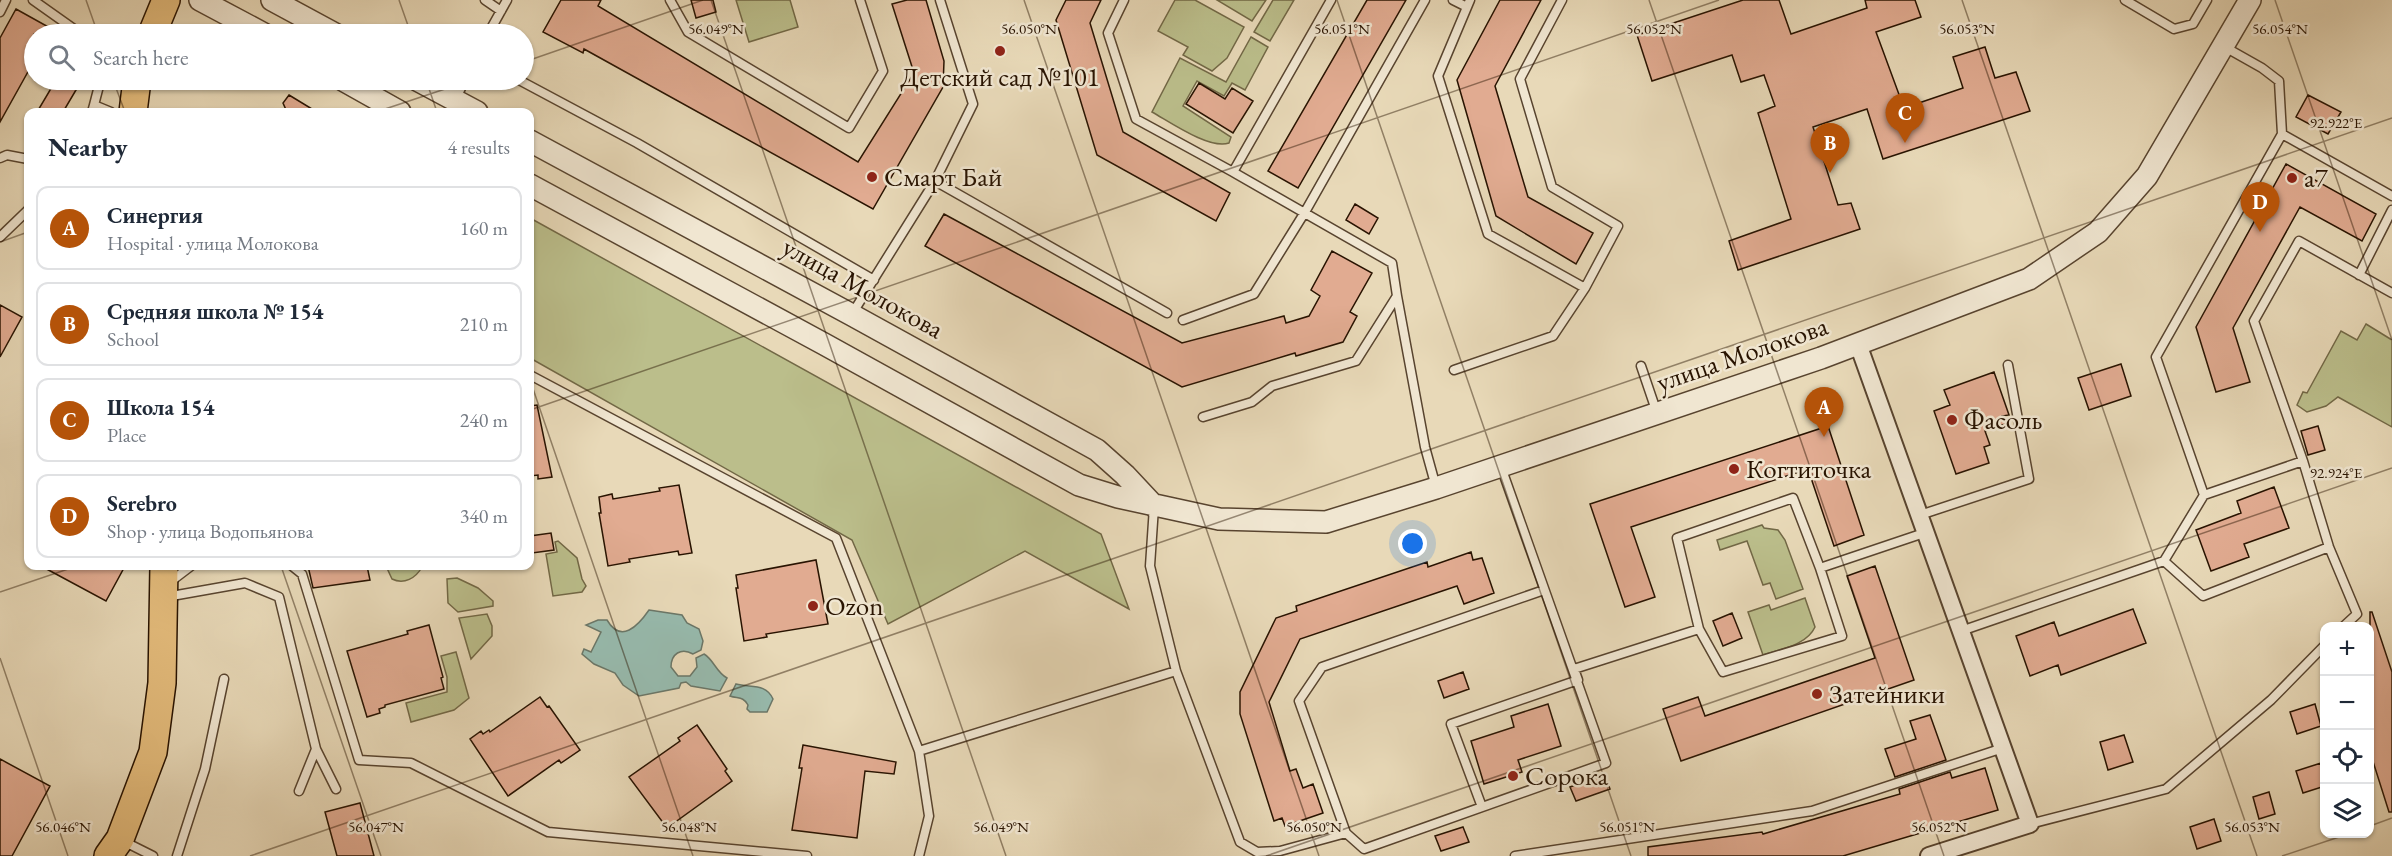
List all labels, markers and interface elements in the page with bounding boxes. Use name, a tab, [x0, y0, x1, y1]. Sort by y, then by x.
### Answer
text: 56.049°N	[688, 19, 744, 38]
text: 56.050°N	[1001, 19, 1057, 38]
text: 56.051°N	[1314, 19, 1370, 38]
text: 56.052°N	[1626, 19, 1682, 38]
text: 56.053°N	[1939, 19, 1995, 38]
text: 56.054°N	[2252, 19, 2308, 38]
search box	[24, 24, 534, 90]
icon: search	[45, 41, 78, 74]
text: Search here	[93, 43, 188, 72]
marker: Детский сад №101	[993, 44, 1007, 58]
place label: Детский сад №101	[900, 59, 1100, 94]
pin: C	[1886, 94, 1924, 143]
text: 92.922°E	[2310, 113, 2363, 132]
pin: B	[1810, 124, 1850, 173]
text: Nearby	[48, 130, 128, 164]
text: 4 results	[447, 134, 510, 160]
place label: Смарт Бай	[884, 159, 1002, 194]
place label: a7	[2304, 160, 2329, 195]
marker: Смарт Бай	[865, 170, 879, 184]
marker: a7	[2285, 171, 2299, 185]
pin: D	[2240, 182, 2280, 232]
text: Синергия	[107, 201, 203, 230]
text: A	[62, 215, 77, 241]
text: 160 m	[460, 215, 508, 241]
street label: улица Молокова	[776, 229, 950, 346]
text: Hospital · улица Молокова	[107, 230, 319, 256]
text: Средняя школа № 154	[107, 297, 323, 326]
street label: улица Молокова	[1651, 308, 1832, 399]
text: B	[63, 311, 76, 337]
text: 210 m	[460, 311, 508, 337]
text: School	[107, 326, 159, 352]
pin: A	[1804, 388, 1844, 437]
text: Школа 154	[107, 393, 214, 422]
place label: Фасоль	[1964, 402, 2042, 437]
text: C	[62, 407, 77, 433]
text: 240 m	[460, 407, 508, 433]
marker: Фасоль	[1945, 413, 1959, 427]
text: Place	[107, 422, 146, 448]
place label: Когтиточка	[1746, 451, 1872, 486]
marker: Когтиточка	[1727, 462, 1741, 476]
text: 92.924°E	[2310, 463, 2363, 482]
text: Serebro	[107, 489, 177, 518]
text: D	[62, 503, 77, 529]
text: 340 m	[460, 503, 508, 529]
text: Shop · улица Водопьянова	[107, 518, 314, 544]
your location	[1398, 529, 1427, 558]
place label: Ozon	[825, 588, 883, 623]
marker: Ozon	[806, 599, 820, 613]
map controls	[2320, 622, 2374, 838]
button: +	[2320, 622, 2374, 676]
place label: Затейники	[1829, 676, 1945, 711]
button: −	[2320, 676, 2374, 730]
marker: Затейники	[1810, 687, 1824, 701]
button: locate	[2320, 730, 2374, 784]
place label: Сорока	[1525, 758, 1608, 793]
marker: Сорока	[1506, 769, 1520, 783]
button: layers	[2320, 784, 2374, 838]
text: 56.046°N	[35, 817, 91, 836]
text: 56.047°N	[348, 817, 404, 836]
text: 56.048°N	[661, 817, 717, 836]
text: 56.049°N	[973, 817, 1029, 836]
text: 56.050°N	[1286, 817, 1342, 836]
text: 56.051°N	[1599, 817, 1655, 836]
text: 56.052°N	[1911, 817, 1967, 836]
text: 56.053°N	[2224, 817, 2280, 836]

